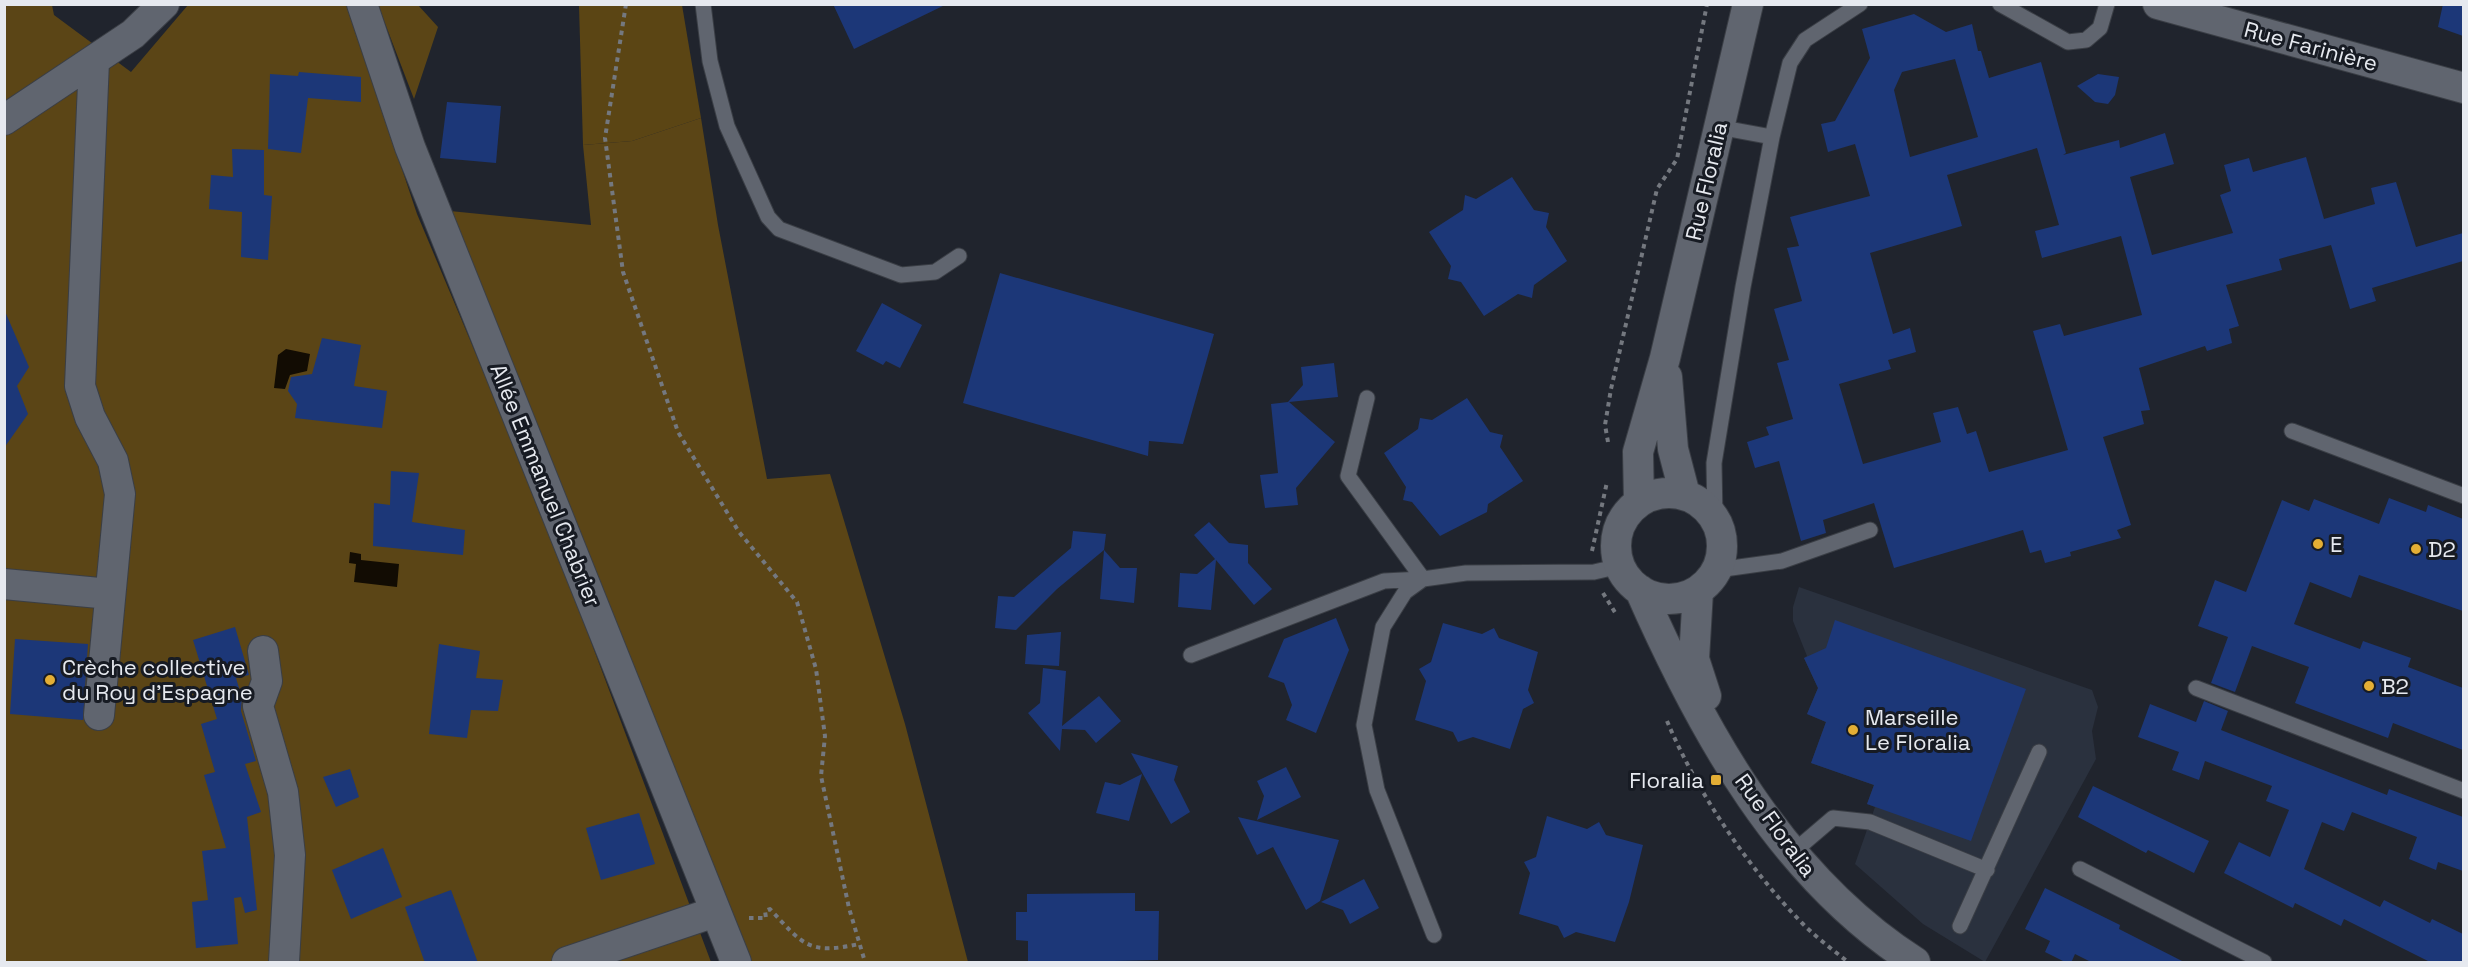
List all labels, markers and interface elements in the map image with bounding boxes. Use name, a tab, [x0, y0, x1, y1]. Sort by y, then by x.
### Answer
street label: Rue Farinière	[2241, 15, 2381, 77]
street label: Rue Floralia	[1679, 119, 1733, 243]
street label: Allée Emmanuel Chabrier	[484, 359, 608, 611]
place label: E	[2330, 530, 2342, 558]
place label: D2	[2428, 535, 2456, 563]
marker: E	[2311, 537, 2325, 551]
marker: D2	[2409, 542, 2423, 556]
place label: Crèche collective du Roy d'Espagne	[62, 653, 253, 706]
place label: B2	[2381, 672, 2409, 700]
marker: Crèche collective du Roy d'Espagne	[43, 673, 57, 687]
marker: B2	[2362, 679, 2376, 693]
place label: Marseille Le Floralia	[1865, 703, 1971, 756]
marker: Marseille Le Floralia	[1846, 723, 1860, 737]
place label: Floralia	[1629, 766, 1704, 794]
street label: Rue Floralia	[1729, 768, 1823, 882]
marker: Floralia	[1709, 773, 1723, 787]

